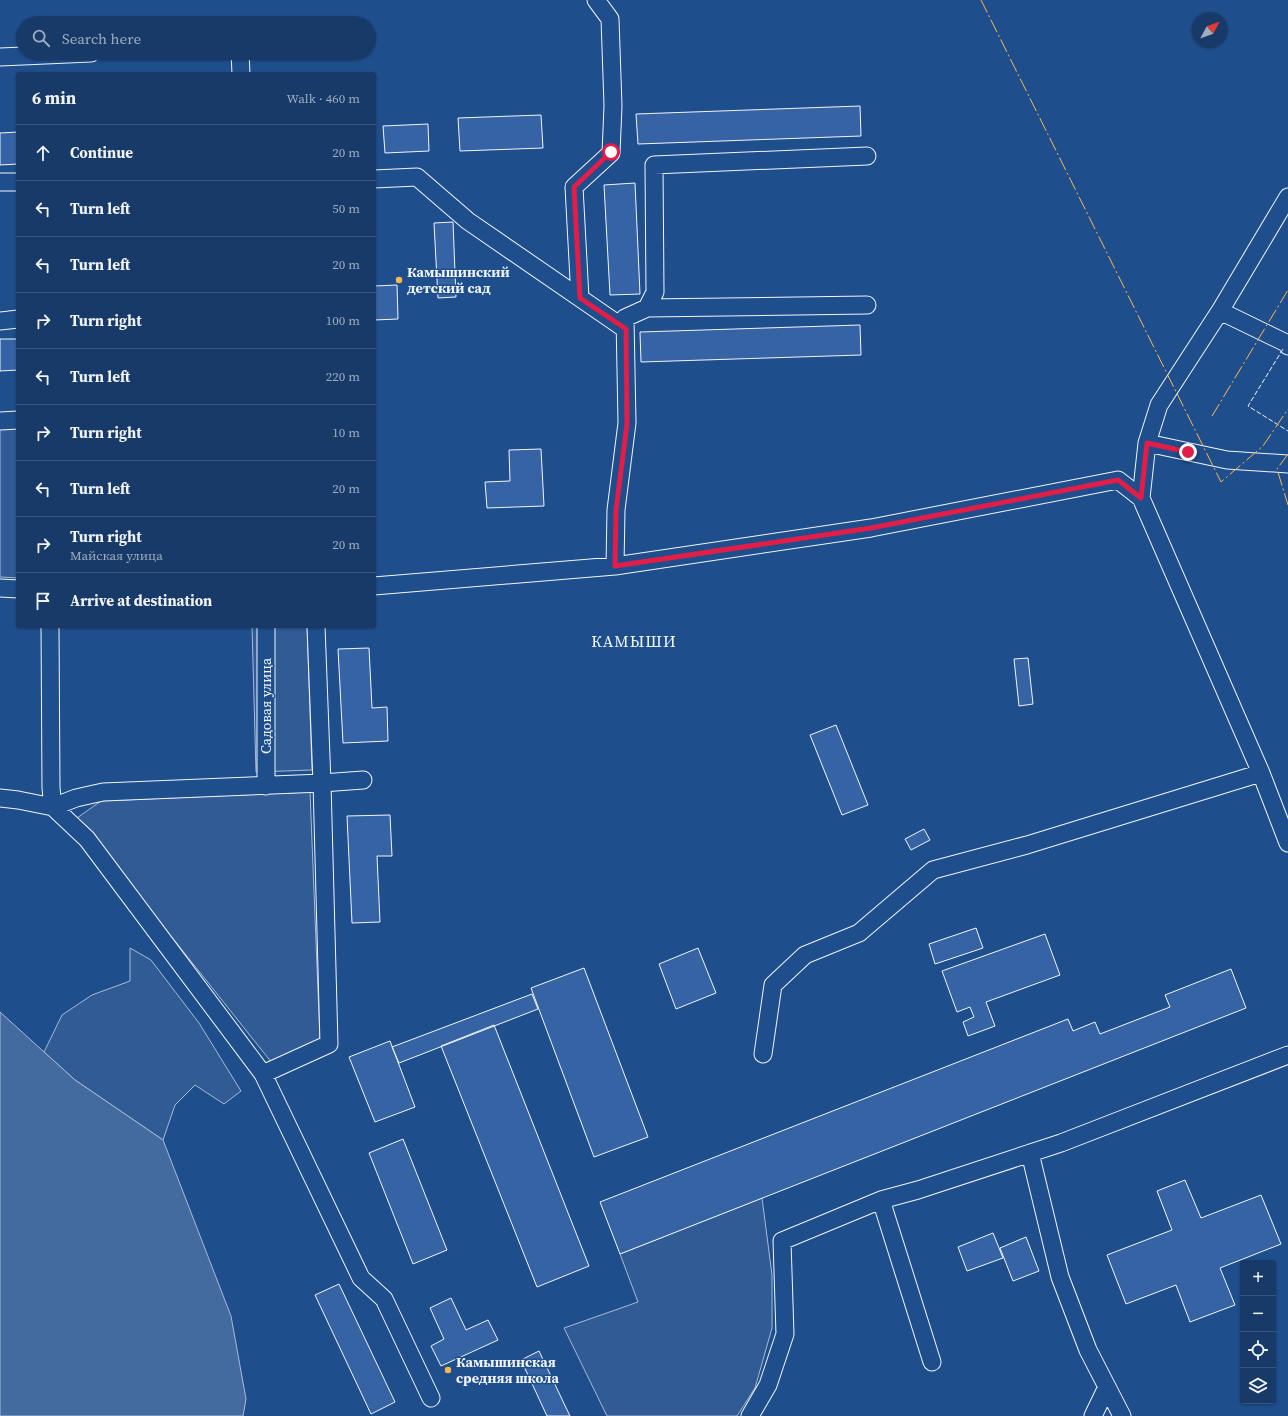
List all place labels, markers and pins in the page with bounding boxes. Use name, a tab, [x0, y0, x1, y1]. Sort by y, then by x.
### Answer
place label: Камышинский детский сад	[407, 262, 510, 298]
marker: Камышинский детский сад	[394, 275, 404, 285]
place label: Камышинская средняя школа	[456, 1352, 560, 1388]
marker: Камышинская средняя школа	[443, 1365, 453, 1375]

